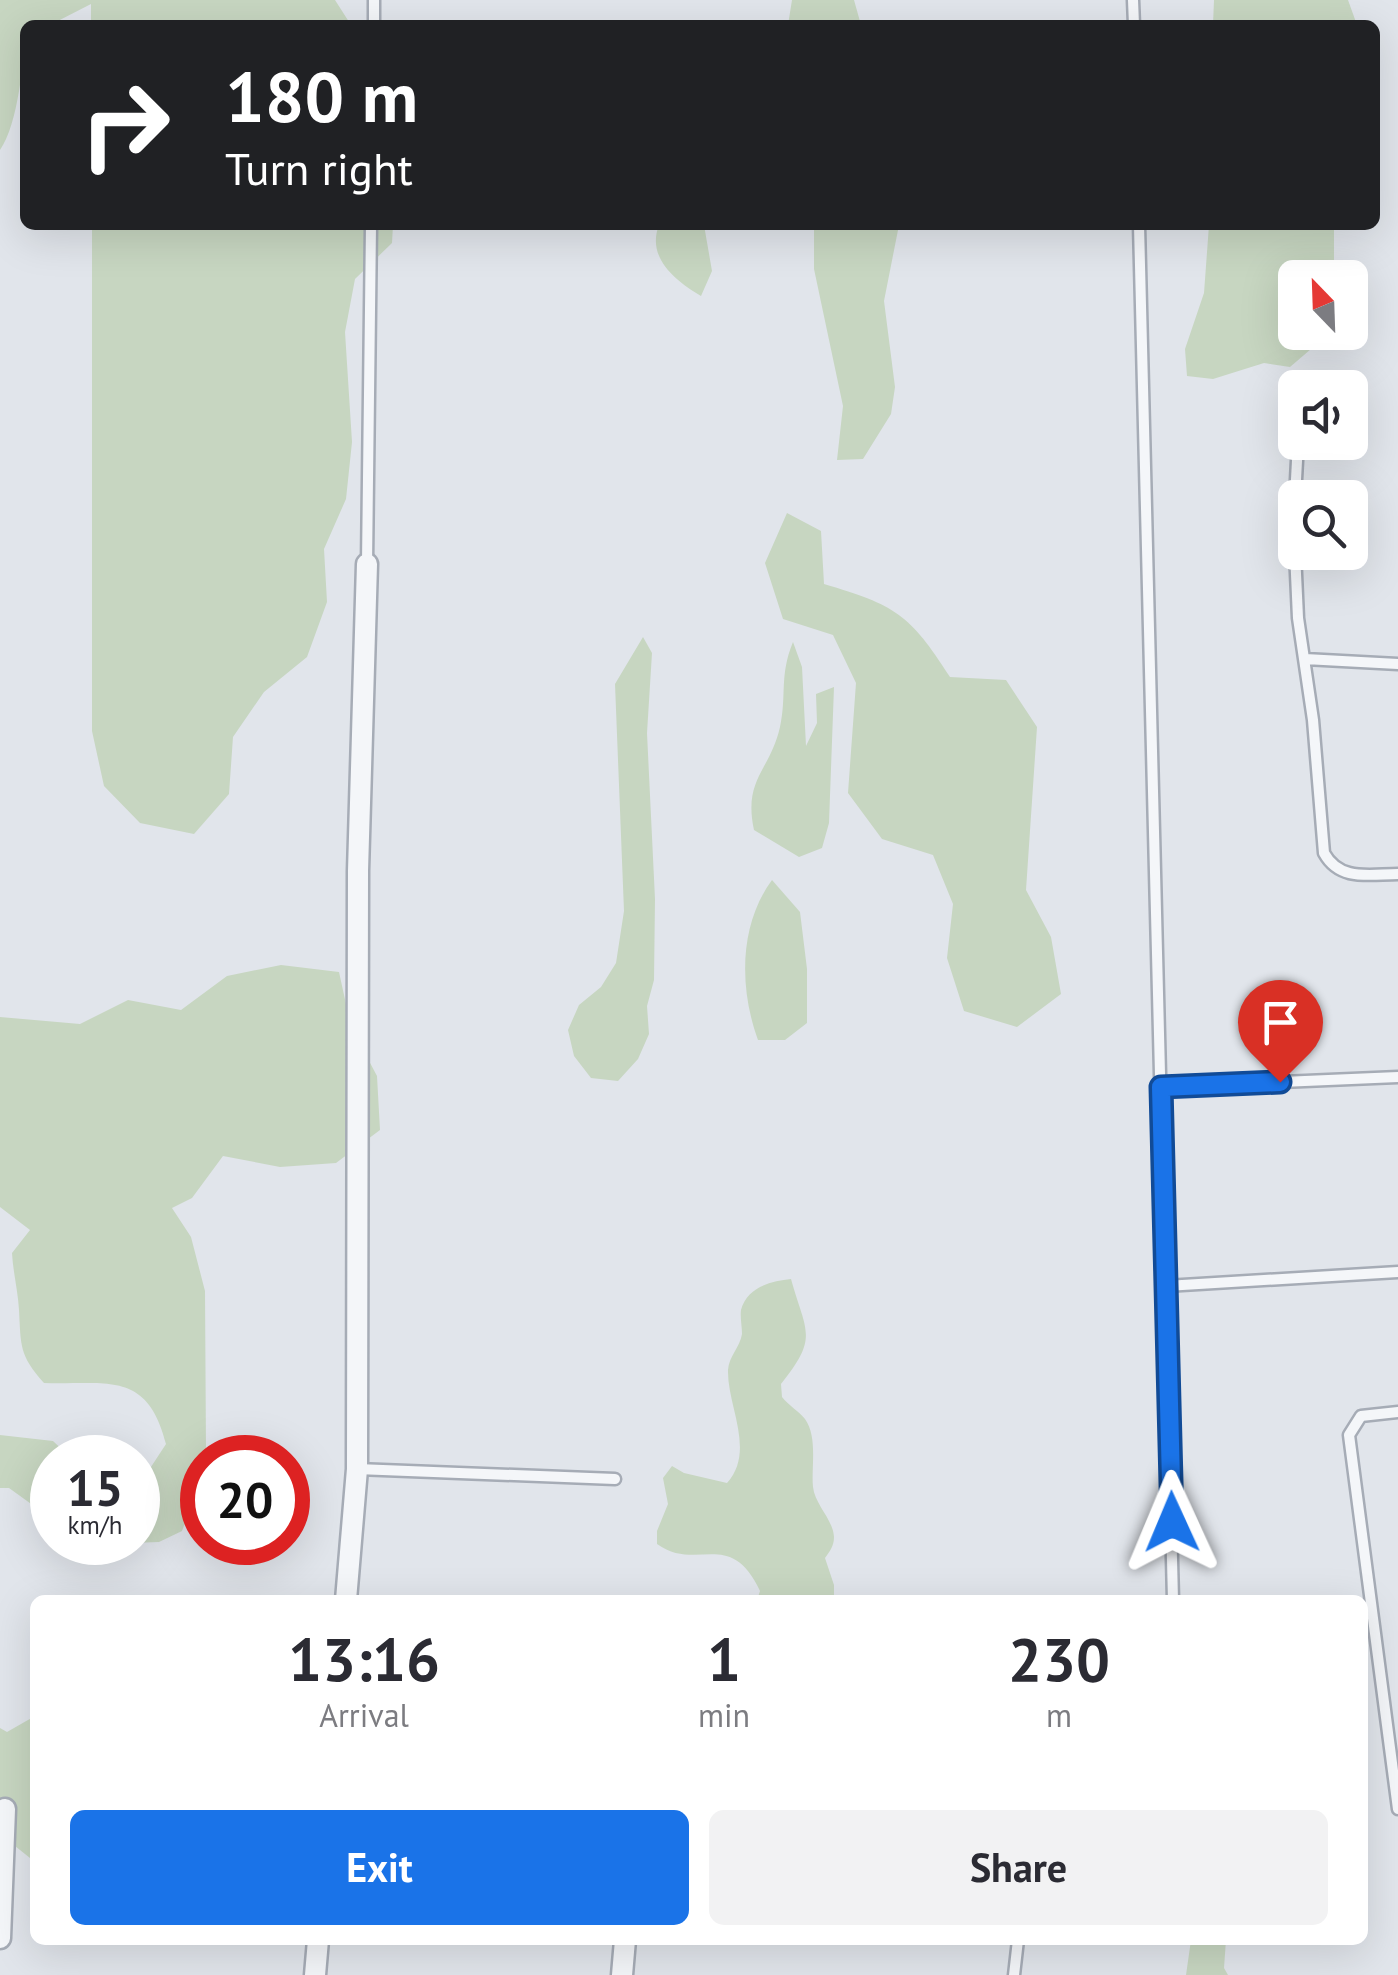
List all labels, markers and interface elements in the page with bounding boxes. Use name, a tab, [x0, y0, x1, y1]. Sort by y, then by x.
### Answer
text: 180 m	[225, 51, 418, 141]
icon: right	[60, 60, 190, 190]
text: Turn right	[225, 139, 413, 197]
north arrow	[1278, 260, 1368, 350]
map controls	[1278, 260, 1368, 570]
button: sound	[1278, 370, 1368, 460]
button: search	[1278, 480, 1368, 570]
pin	[1238, 980, 1323, 1083]
icon: arrive	[1253, 995, 1308, 1050]
speed limit sign: 20	[180, 1435, 310, 1565]
text: 15	[67, 1455, 123, 1520]
position arrow	[1120, 1470, 1224, 1574]
text: km/h	[68, 1509, 122, 1541]
text: 13:16	[288, 1620, 440, 1698]
text: 1	[707, 1620, 741, 1698]
text: 230	[1008, 1620, 1110, 1698]
text: Arrival	[319, 1694, 409, 1736]
text: min	[698, 1694, 750, 1736]
text: m	[1046, 1694, 1072, 1736]
button: Exit	[70, 1810, 689, 1925]
button: Share	[709, 1810, 1328, 1925]

